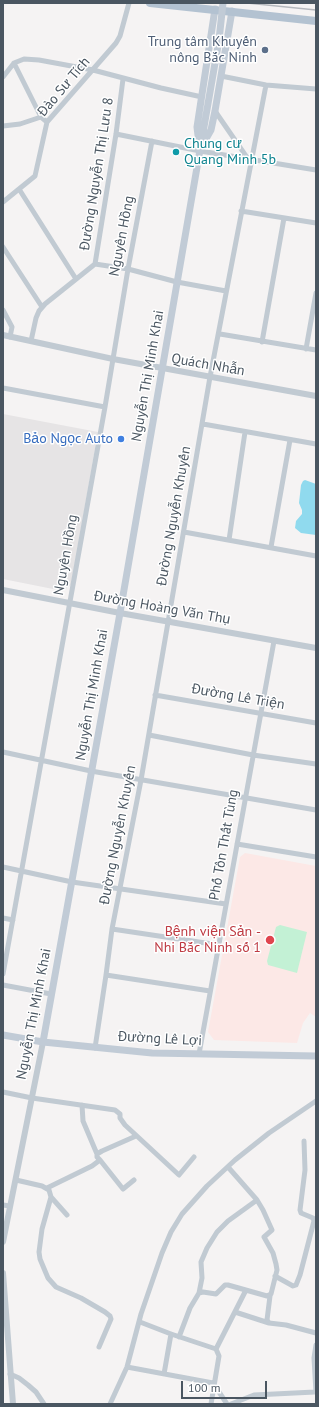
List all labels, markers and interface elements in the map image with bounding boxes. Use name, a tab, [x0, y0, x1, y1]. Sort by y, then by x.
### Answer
place label: Trung tâm Khuyến nông Bắc Ninh	[148, 34, 257, 66]
marker: Trung tâm Khuyến nông Bắc Ninh	[260, 45, 270, 55]
street label: Đào Sư Tích	[34, 54, 94, 120]
street label: Đường Nguyễn Thị Lưu 8	[77, 96, 117, 252]
place label: Chung cư Quang Minh 5b	[184, 136, 276, 168]
marker: Chung cư Quang Minh 5b	[171, 147, 181, 157]
street label: Nguyên Hồng	[106, 194, 138, 278]
street label: Nguyễn Thị Minh Khai	[128, 309, 168, 443]
street label: Quách Nhẫn	[170, 350, 246, 380]
place label: Bảo Ngọc Auto	[23, 431, 113, 447]
marker: Bảo Ngọc Auto	[116, 434, 126, 444]
street label: Đường Nguyễn Khuyến	[153, 445, 195, 587]
street label: Nguyên Hồng	[51, 513, 81, 597]
street label: Đường Hoàng Văn Thụ	[92, 588, 232, 628]
street label: Nguyễn Thị Minh Khai	[72, 628, 112, 762]
street label: Đường Lê Triện	[190, 681, 286, 713]
street label: Đường Nguyễn Khuyến	[96, 764, 140, 906]
street label: Phố Tôn Thất Tùng	[206, 788, 242, 902]
place label: Bệnh viện Sản - Nhi Bắc Ninh số 1	[154, 924, 261, 956]
marker: Bệnh viện Sản - Nhi Bắc Ninh số 1	[264, 934, 276, 946]
street label: Nguyễn Thị Minh Khai	[13, 947, 55, 1081]
street label: Đường Lê Lợi	[118, 1028, 202, 1050]
scale bar	[183, 1373, 269, 1399]
text: 100 m	[188, 1380, 221, 1395]

